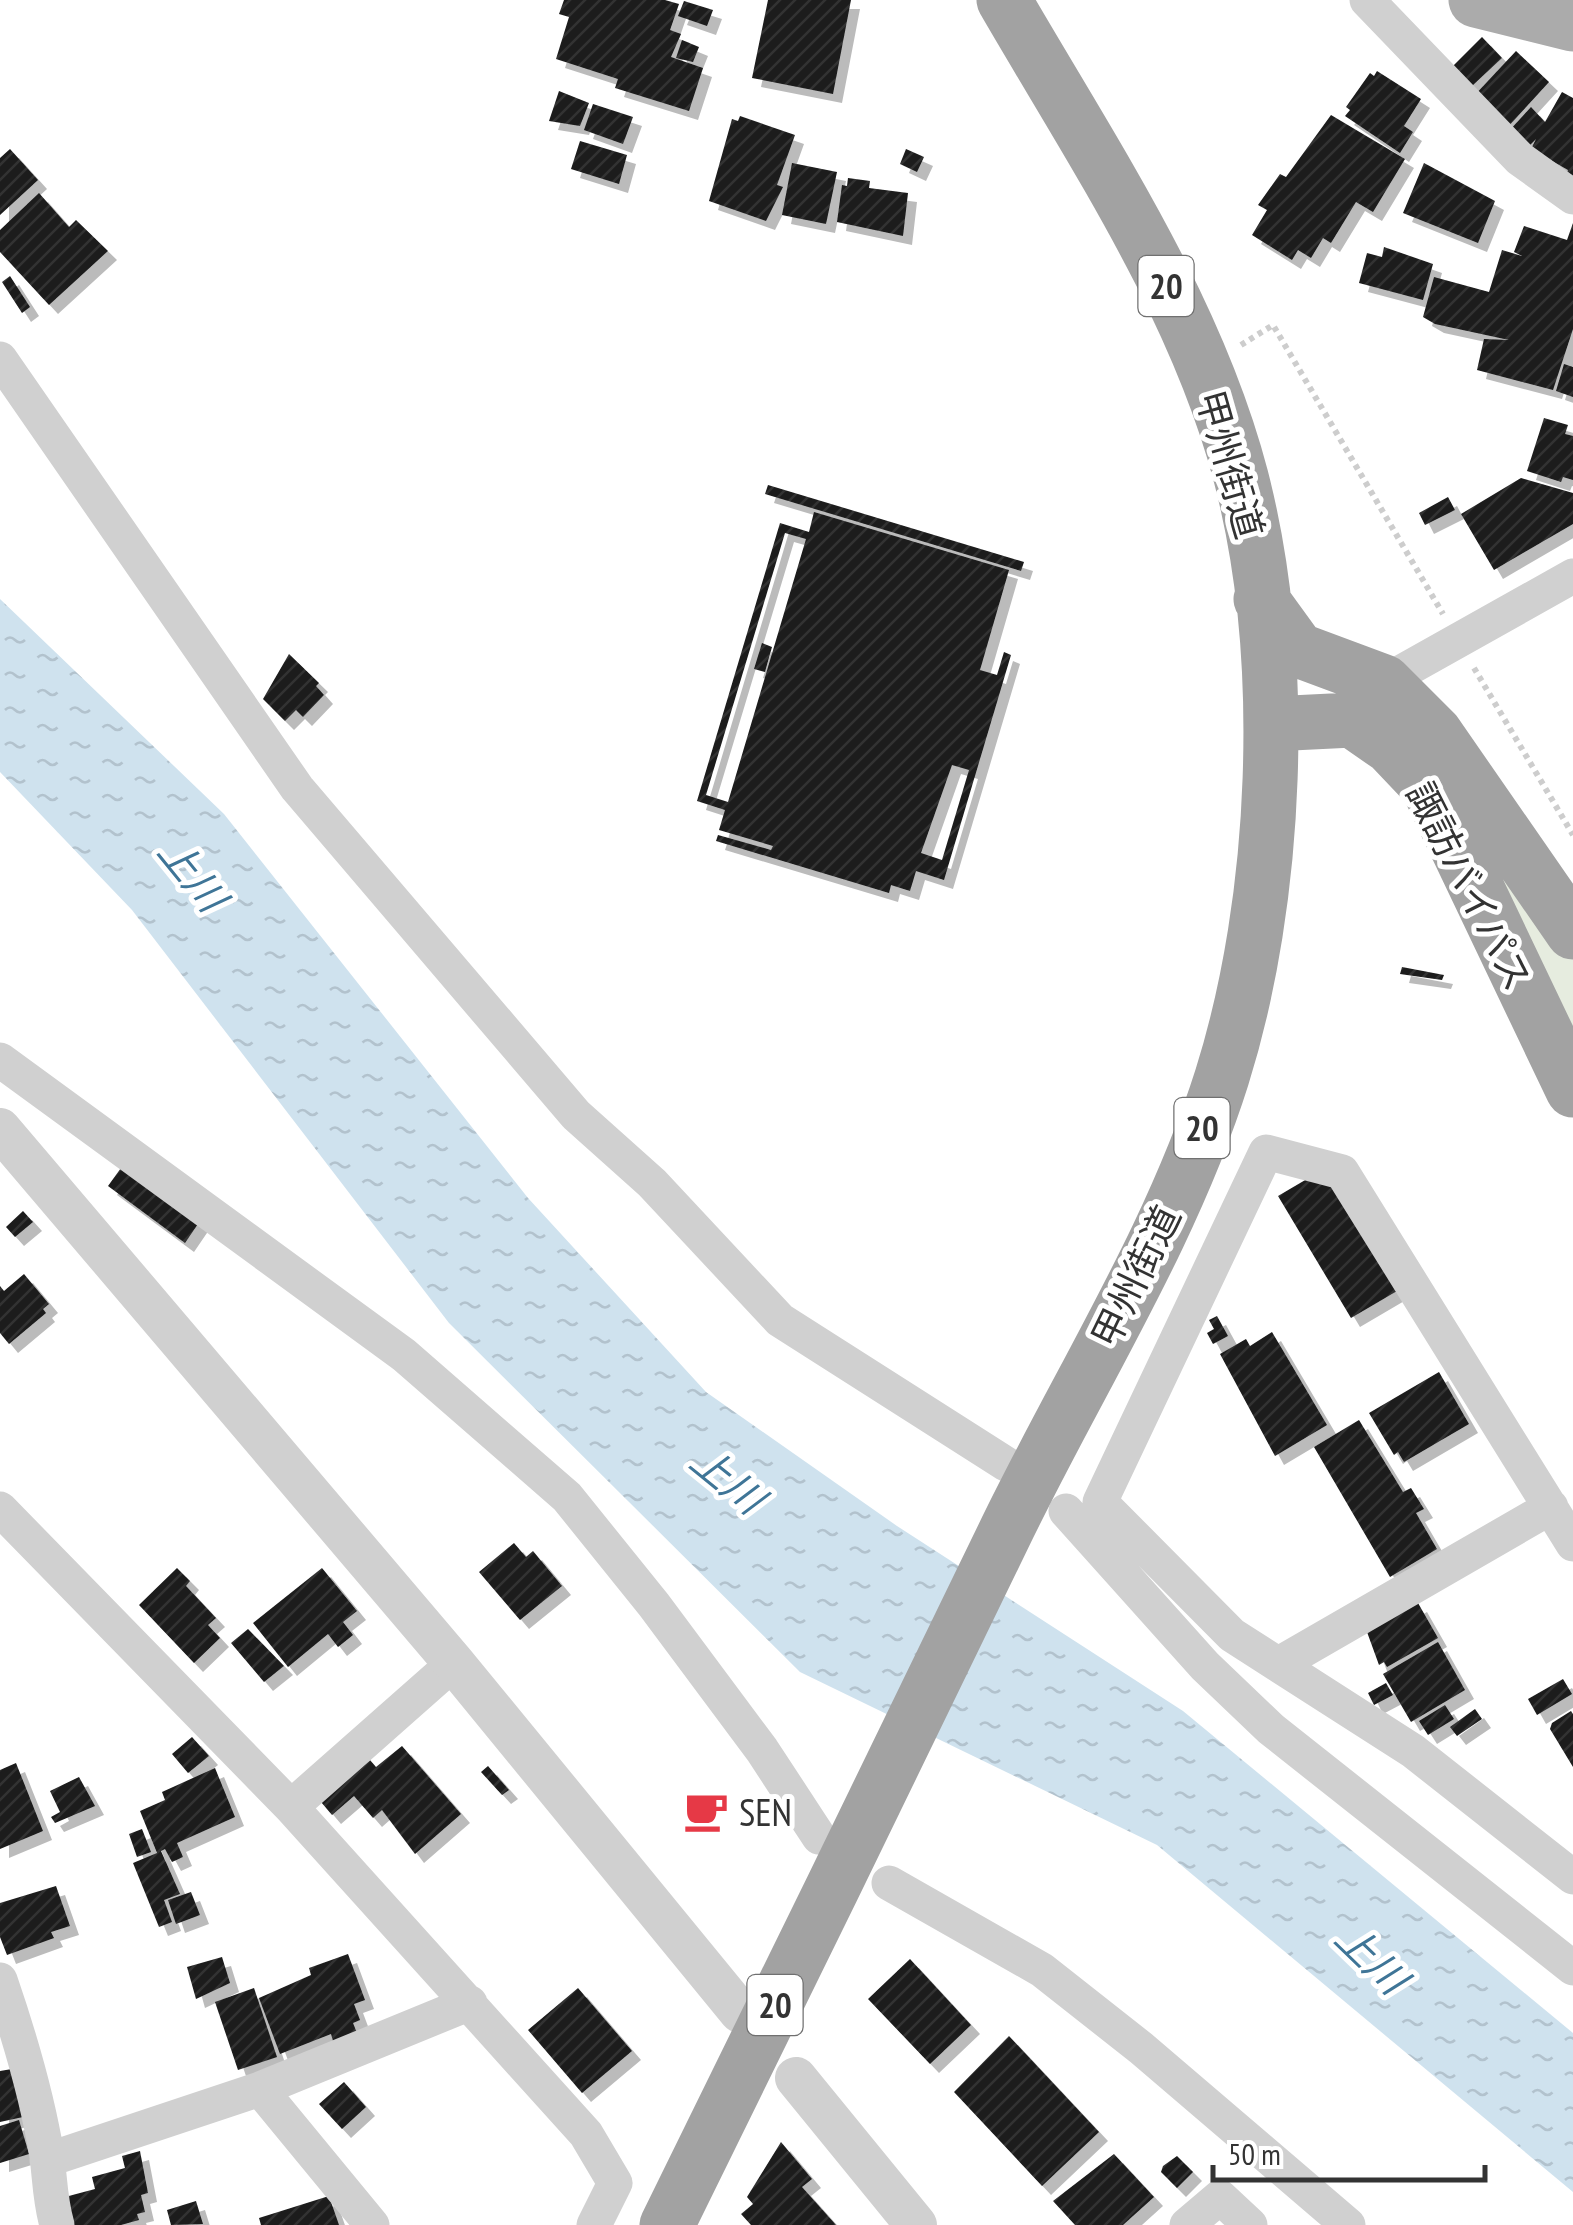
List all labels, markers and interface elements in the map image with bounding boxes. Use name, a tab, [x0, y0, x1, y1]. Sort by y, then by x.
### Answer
road number: 20	[1138, 256, 1194, 316]
street label: 甲州街道	[1186, 384, 1276, 544]
street label: 諏訪バイパス	[1397, 774, 1543, 998]
water label: 上川	[148, 827, 241, 925]
road number: 20	[1174, 1098, 1230, 1158]
street label: 甲州街道	[1080, 1197, 1190, 1355]
water label: 上川	[681, 1434, 779, 1527]
cafe icon: SEN	[682, 1787, 730, 1835]
place label: SEN	[739, 1787, 792, 1836]
water label: 上川	[1325, 1912, 1422, 2007]
road number: 20	[748, 1975, 802, 2035]
scale bar	[1213, 2120, 1486, 2182]
text: 50 m	[1228, 2134, 1281, 2173]

